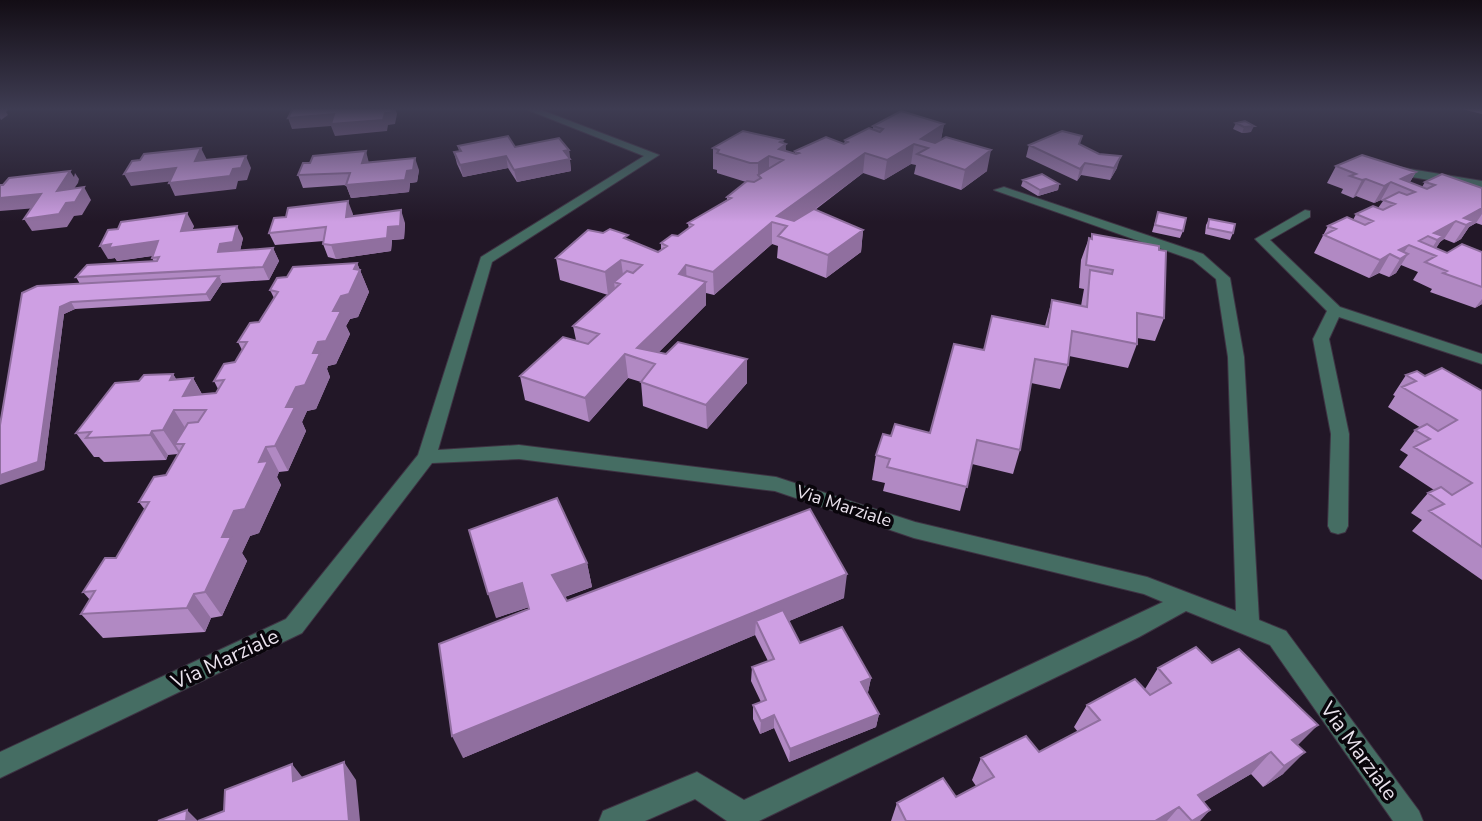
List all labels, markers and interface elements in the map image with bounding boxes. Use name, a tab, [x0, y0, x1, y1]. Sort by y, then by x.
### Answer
street label: Via Marziale	[792, 479, 895, 533]
street label: Via Marziale	[166, 622, 283, 697]
street label: Via Marziale	[1313, 695, 1404, 806]

